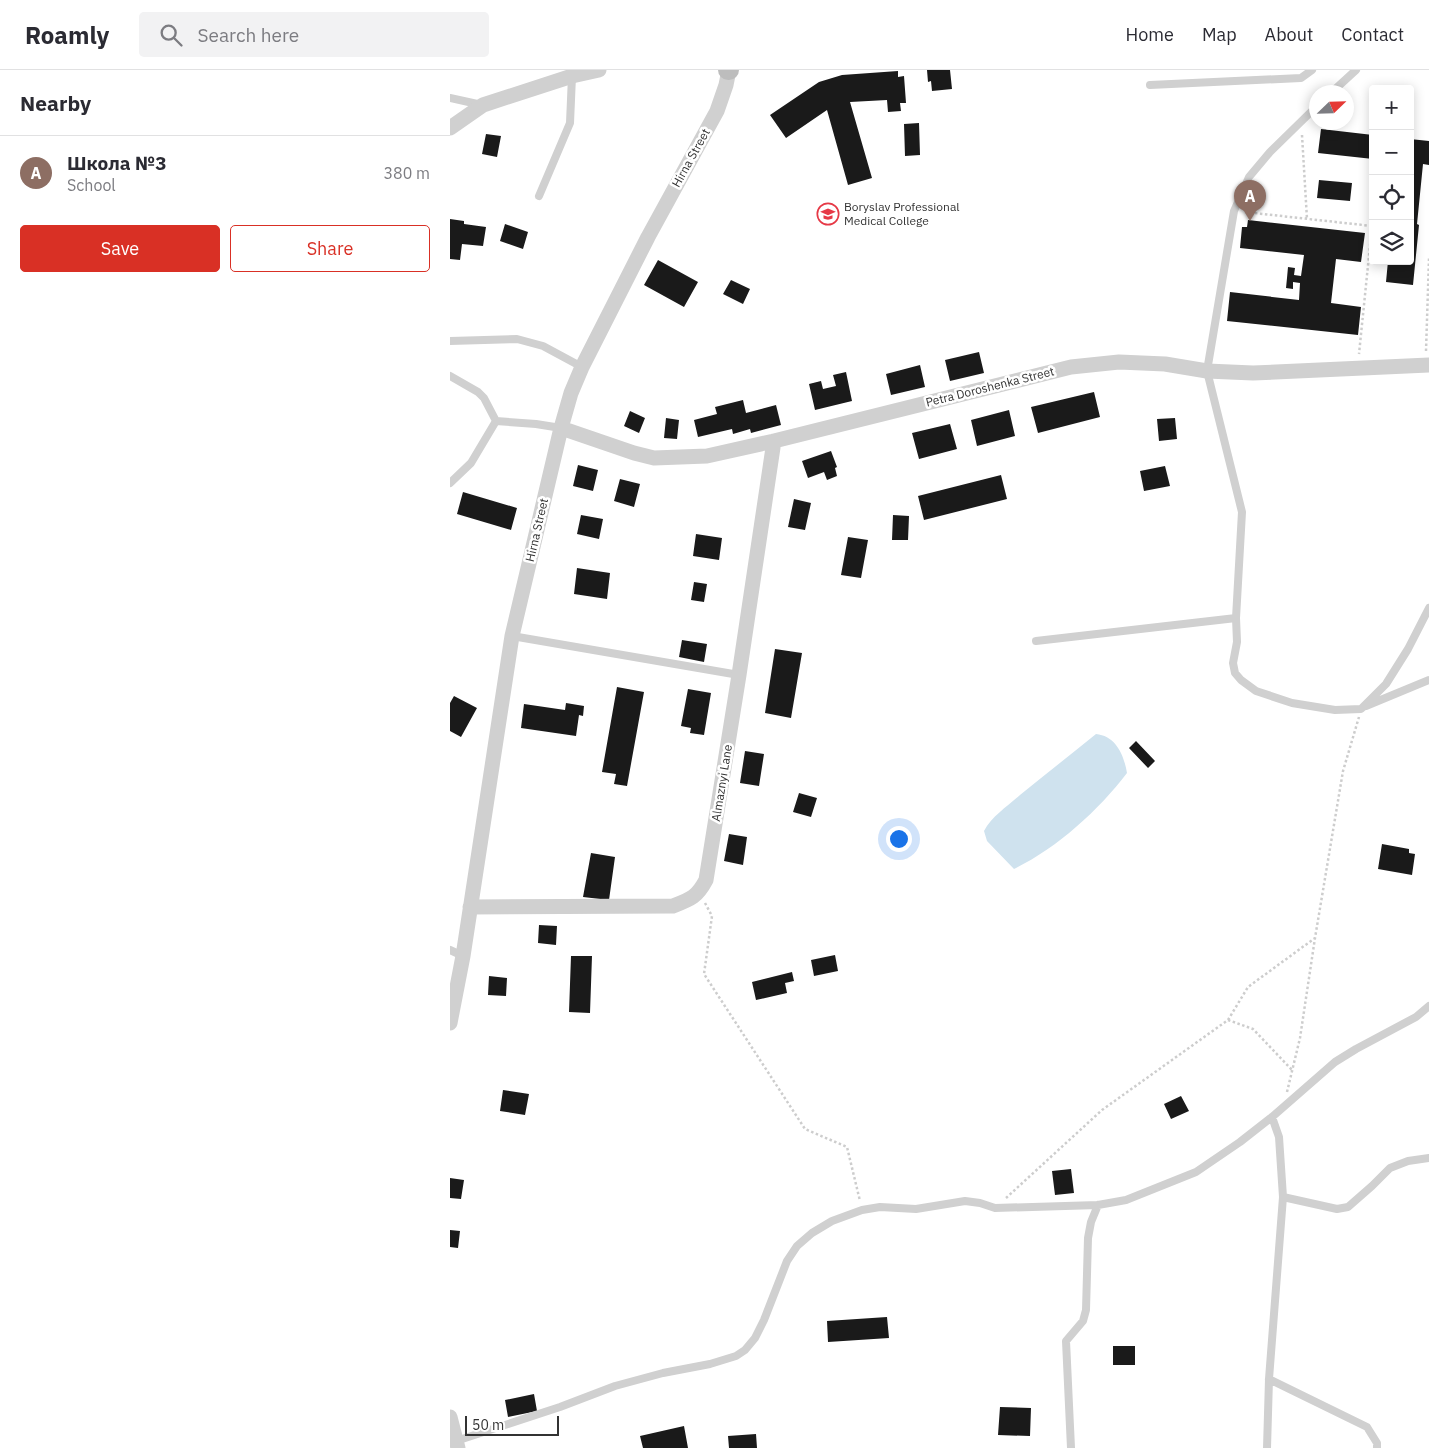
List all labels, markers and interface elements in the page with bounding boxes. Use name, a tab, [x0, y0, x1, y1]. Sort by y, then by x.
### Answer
search box	[139, 12, 489, 57]
text: Roamly	[25, 19, 109, 51]
icon: search	[157, 21, 185, 49]
text: Search here	[197, 23, 299, 47]
text: Home	[1126, 23, 1174, 46]
text: Map	[1202, 23, 1237, 46]
text: About	[1265, 23, 1313, 46]
text: Contact	[1341, 23, 1404, 46]
north arrow	[1309, 85, 1354, 130]
map controls	[1369, 85, 1414, 265]
button: +	[1369, 85, 1414, 130]
text: Nearby	[20, 89, 91, 117]
street label: Hirna Street	[668, 126, 713, 190]
button: −	[1369, 130, 1414, 175]
text: Школа №3	[67, 151, 167, 175]
text: A	[31, 163, 41, 183]
text: 380 m	[383, 163, 430, 183]
text: School	[67, 175, 116, 195]
button: locate	[1369, 175, 1414, 220]
pin: A	[1234, 180, 1266, 221]
place label: Boryslav Professional Medical College	[844, 199, 960, 228]
school or university icon: Boryslav Professional Medical College	[816, 202, 840, 226]
button: layers	[1369, 220, 1414, 265]
button: Save	[20, 225, 220, 272]
button: Share	[230, 225, 430, 272]
street label: Petra Doroshenka Street	[924, 363, 1056, 410]
street label: Hirna Street	[522, 497, 551, 563]
street label: Almaznyi Lane	[708, 743, 735, 822]
your location	[886, 826, 912, 852]
scale bar	[465, 1413, 559, 1436]
text: 50 m	[472, 1416, 504, 1434]

